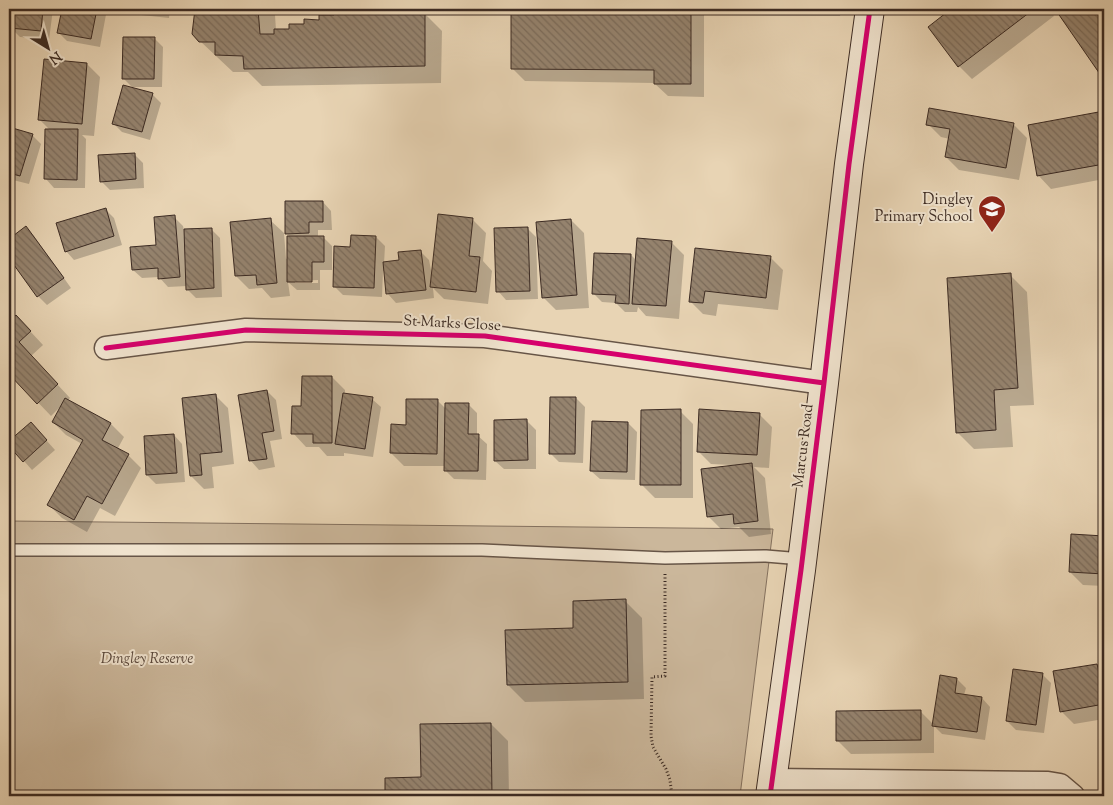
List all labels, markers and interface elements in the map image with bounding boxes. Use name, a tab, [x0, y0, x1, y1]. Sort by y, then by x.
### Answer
north arrow	[22, 22, 72, 72]
text: N	[44, 45, 65, 68]
place label: Dingley Primary School	[875, 190, 974, 228]
school or university icon: Dingley Primary School	[977, 194, 1007, 233]
street label: St Marks Close	[403, 311, 501, 337]
street label: Marcus Road	[788, 402, 820, 489]
park label: Dingley Reserve	[101, 649, 193, 670]

